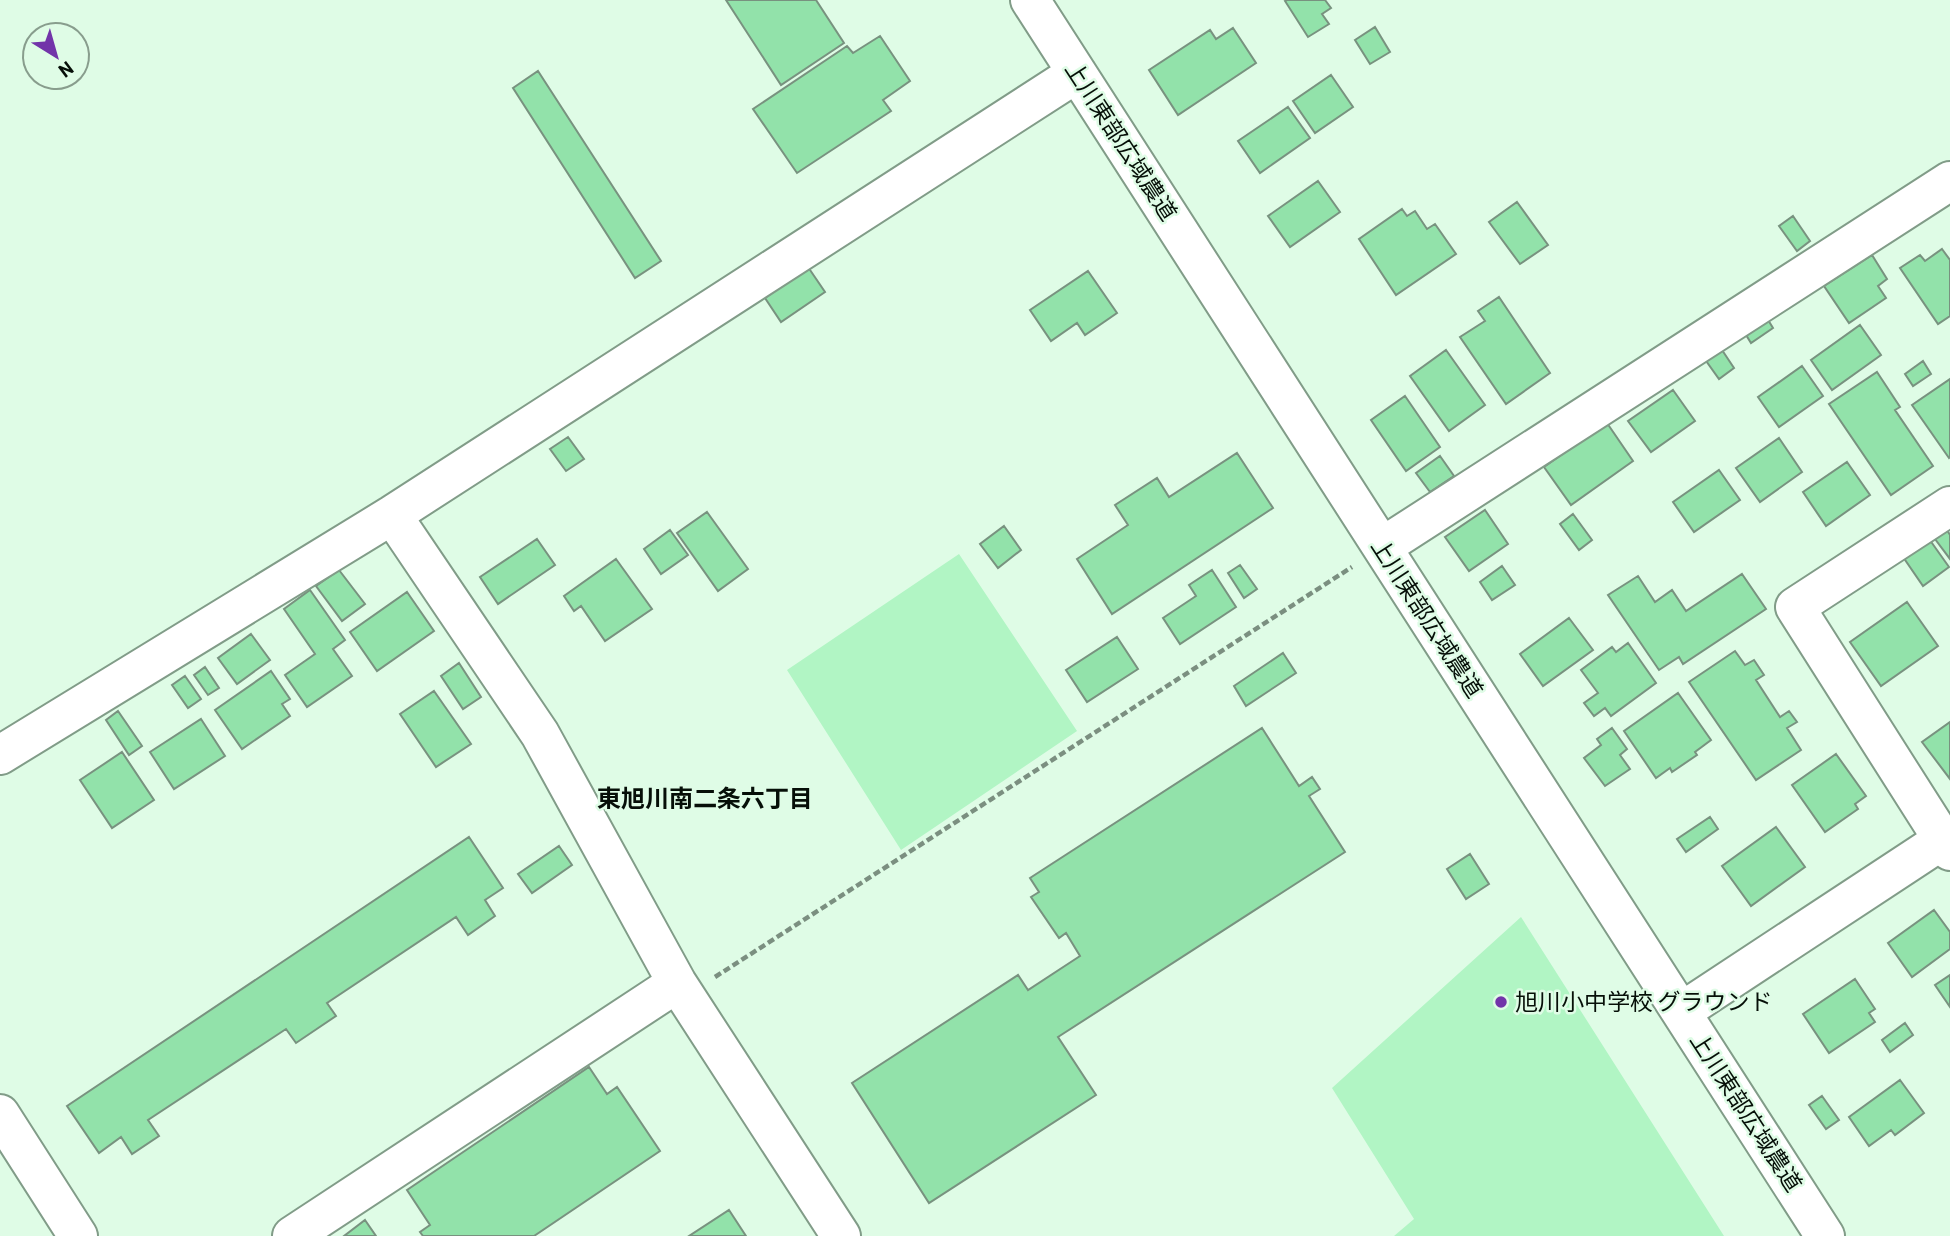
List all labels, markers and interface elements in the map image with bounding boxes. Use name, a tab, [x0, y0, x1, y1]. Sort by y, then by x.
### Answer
north arrow	[21, 21, 91, 91]
street label: 上川東部広域農道	[1060, 56, 1184, 225]
text: N	[55, 57, 79, 83]
street label: 上川東部広域農道	[1366, 533, 1490, 702]
district label: 東旭川南二条六丁目	[597, 783, 813, 812]
place label: 旭川小中学校 グラウンド	[1515, 987, 1773, 1015]
marker: 旭川小中学校 グラウンド	[1493, 994, 1509, 1010]
street label: 上川東部広域農道	[1685, 1027, 1809, 1196]

